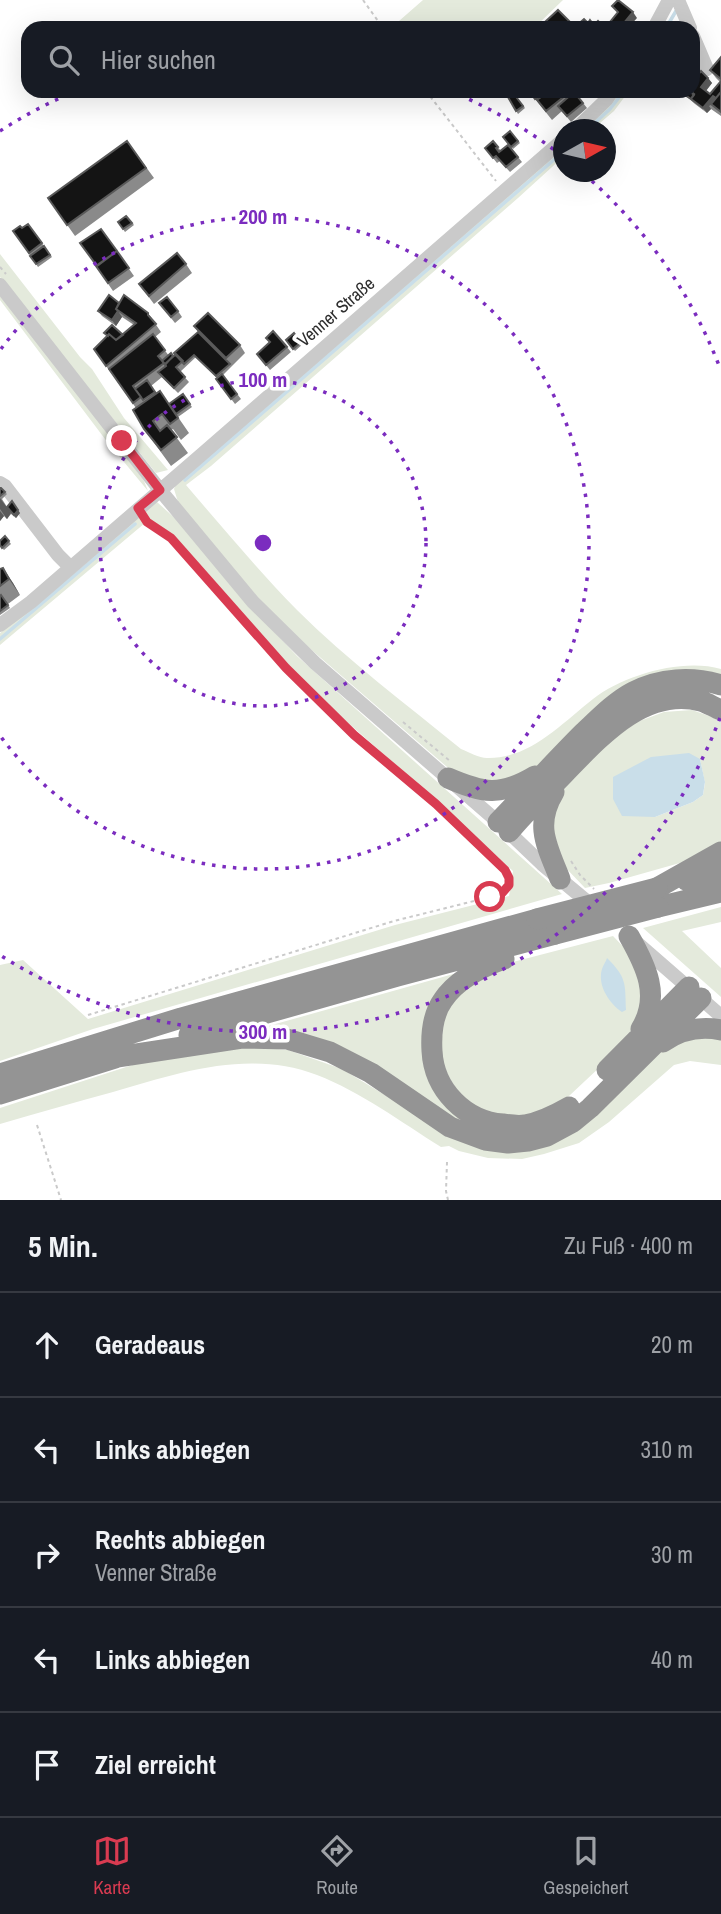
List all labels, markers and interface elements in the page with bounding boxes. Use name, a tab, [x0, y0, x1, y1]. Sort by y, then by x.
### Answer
search box	[21, 21, 700, 98]
icon: search	[45, 41, 83, 79]
text: Hier suchen	[101, 42, 216, 77]
north arrow	[553, 119, 616, 182]
text: 200 m	[239, 202, 287, 231]
street label: Venner Straße	[292, 271, 380, 352]
text: 100 m	[239, 365, 287, 394]
route end	[106, 425, 137, 456]
centre of rings	[251, 531, 275, 555]
route start	[474, 881, 505, 912]
text: 300 m	[239, 1017, 287, 1046]
text: 5 Min.	[28, 1226, 98, 1266]
text: Zu Fuß · 400 m	[564, 1230, 693, 1261]
icon: ahead	[28, 1326, 66, 1364]
text: Geradeaus	[95, 1327, 205, 1362]
text: 20 m	[651, 1329, 693, 1360]
icon: left	[28, 1431, 66, 1469]
text: Links abbiegen	[95, 1432, 250, 1467]
text: 310 m	[641, 1434, 693, 1465]
text: Rechts abbiegen	[95, 1522, 266, 1557]
icon: right	[28, 1536, 66, 1574]
text: 30 m	[651, 1539, 693, 1570]
text: Venner Straße	[95, 1557, 217, 1588]
icon: left	[28, 1641, 66, 1679]
text: Links abbiegen	[95, 1642, 250, 1677]
text: 40 m	[651, 1644, 693, 1675]
icon: arrive	[28, 1746, 66, 1784]
text: Ziel erreicht	[95, 1747, 216, 1782]
tab: Karte	[93, 1832, 131, 1900]
tab: Route	[316, 1832, 358, 1900]
tab: Gespeichert	[543, 1832, 628, 1900]

